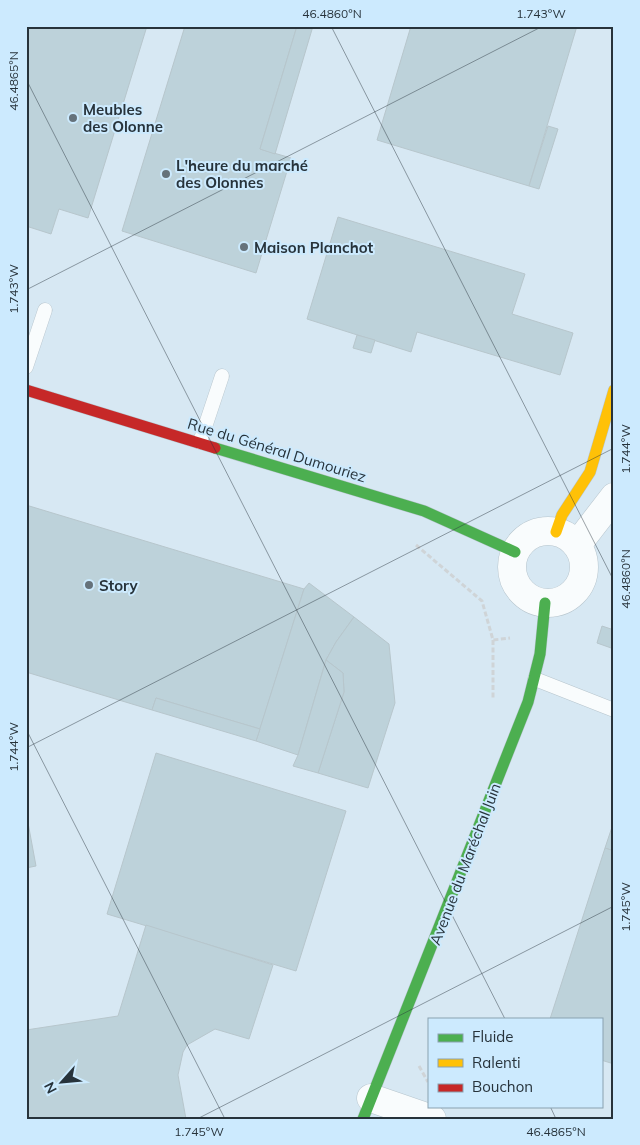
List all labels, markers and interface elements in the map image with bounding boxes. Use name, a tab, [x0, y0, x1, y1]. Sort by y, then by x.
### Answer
text: 46.4860°N	[302, 6, 362, 21]
text: 1.743°W	[516, 6, 566, 21]
text: 46.4865°N	[6, 51, 21, 111]
place label: Meubles des Olonne	[83, 100, 163, 136]
marker: Meubles des Olonne	[67, 112, 79, 124]
place label: L'heure du marché des Olonnes	[176, 156, 308, 192]
marker: L'heure du marché des Olonnes	[160, 168, 172, 180]
place label: Maison Planchot	[254, 238, 373, 257]
marker: Maison Planchot	[238, 241, 250, 253]
text: 1.743°W	[6, 264, 21, 314]
street label: Rue du Général Dumouriez	[185, 414, 369, 486]
text: 1.744°W	[618, 424, 633, 474]
text: 46.4860°N	[618, 549, 633, 609]
place label: Story	[99, 576, 138, 595]
marker: Story	[83, 579, 95, 591]
text: 1.744°W	[6, 722, 21, 772]
street label: Avenue du Maréchal Juin	[425, 780, 505, 948]
text: 1.745°W	[618, 882, 633, 932]
legend	[428, 1018, 602, 1108]
text: Fluide	[472, 1027, 513, 1046]
text: Ralenti	[472, 1053, 521, 1072]
north arrow	[38, 1058, 88, 1108]
text: Bouchon	[472, 1077, 533, 1096]
text: N	[40, 1079, 61, 1097]
text: 1.745°W	[174, 1124, 224, 1139]
text: 46.4865°N	[526, 1124, 586, 1139]

